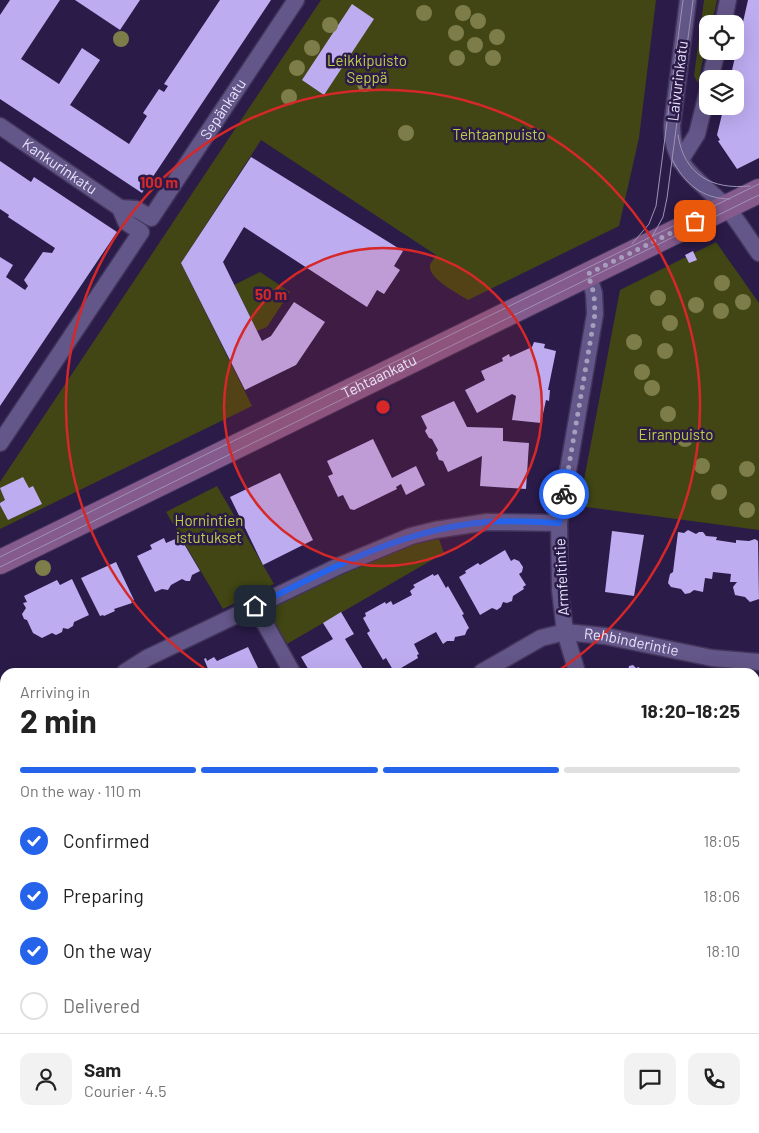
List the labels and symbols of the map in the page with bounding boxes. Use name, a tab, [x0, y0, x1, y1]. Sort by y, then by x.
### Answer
street label: Laivurinkatu	[663, 40, 691, 122]
park label: Leikkipuisto Seppä	[327, 51, 407, 86]
street label: Sepänkatu	[196, 75, 249, 143]
park label: Tehtaanpuisto	[452, 125, 546, 143]
street label: Kankurinkatu	[19, 134, 101, 198]
text: 100 m	[140, 173, 178, 191]
pin	[674, 200, 716, 242]
text: 50 m	[255, 285, 287, 303]
street label: Tehtaankatu	[338, 350, 419, 402]
centre of rings	[374, 398, 392, 416]
park label: Eiranpuisto	[639, 425, 713, 443]
courier	[539, 469, 589, 519]
park label: Hornintien istutukset	[175, 511, 243, 546]
street label: Armfeltintie	[550, 538, 572, 616]
pin	[234, 585, 276, 627]
street label: Rehbinderintie	[583, 624, 681, 659]

